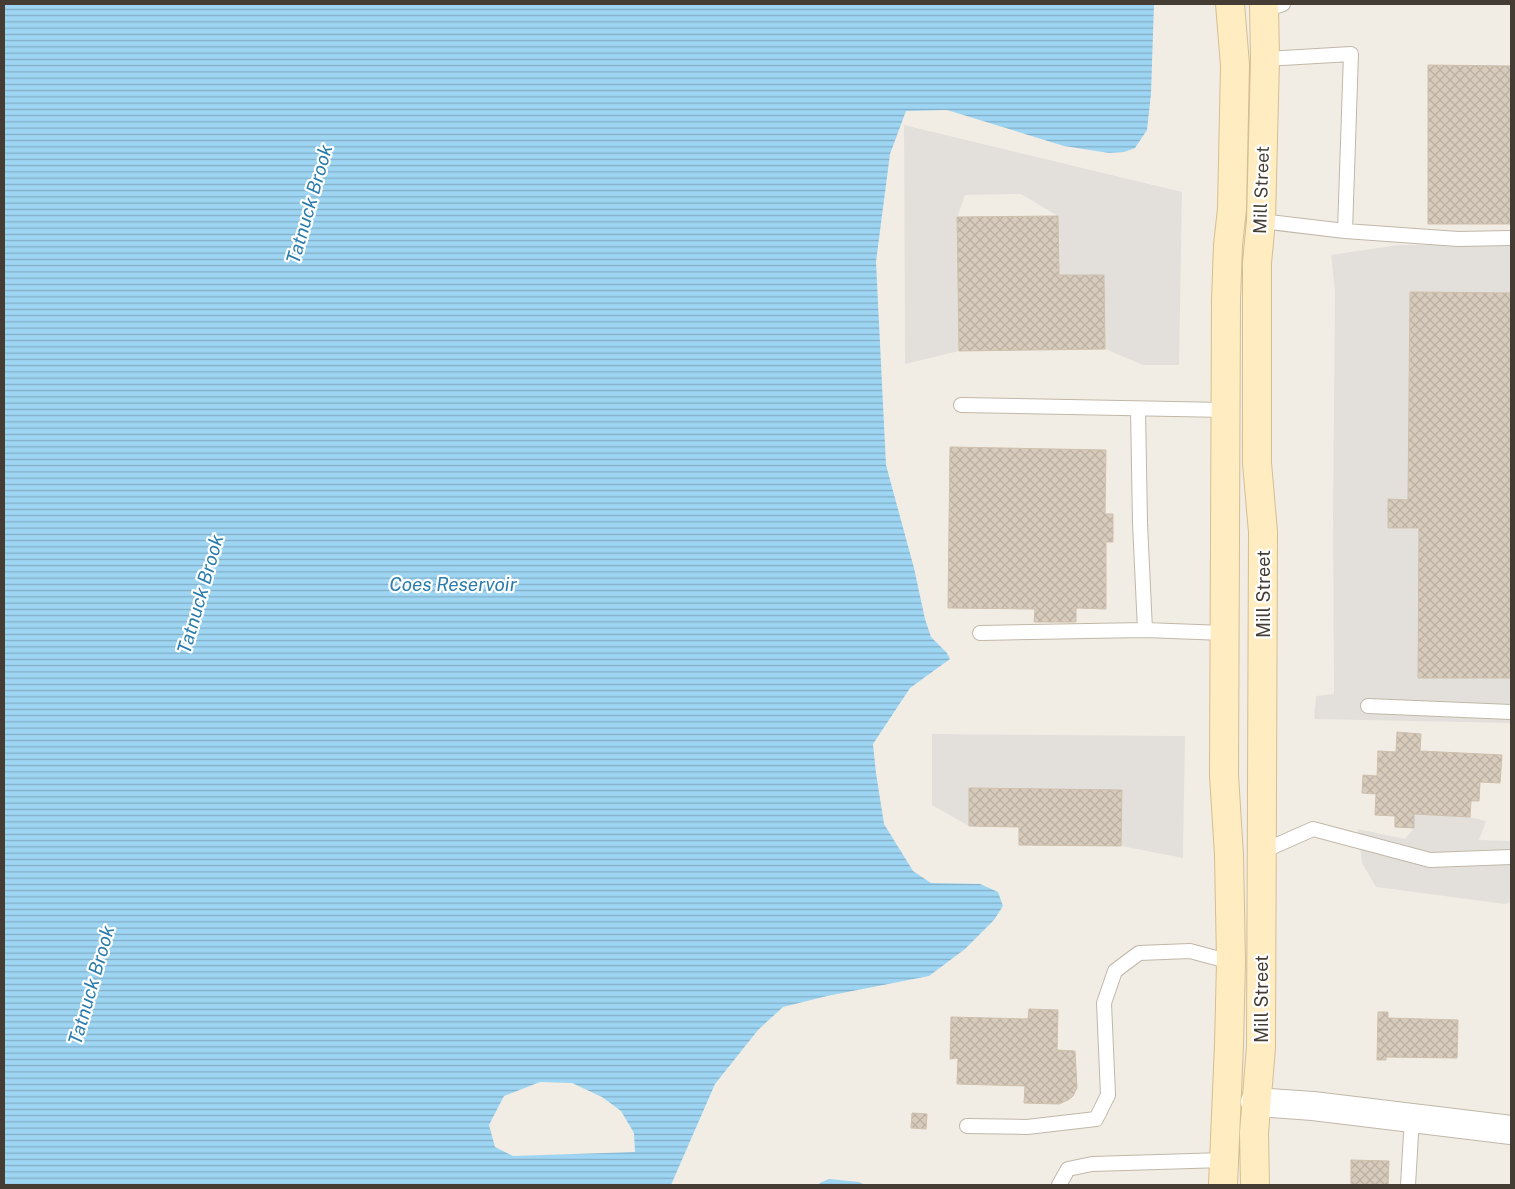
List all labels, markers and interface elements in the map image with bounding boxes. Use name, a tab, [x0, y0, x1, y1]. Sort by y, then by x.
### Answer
water label: Tatnuck Brook	[282, 141, 337, 266]
street label: Mill Street	[1249, 146, 1273, 234]
water label: Tatnuck Brook	[173, 531, 228, 656]
street label: Mill Street	[1253, 550, 1274, 638]
water label: Coes Reservoir	[389, 573, 518, 595]
water label: Tatnuck Brook	[64, 922, 119, 1047]
street label: Mill Street	[1251, 955, 1272, 1043]

